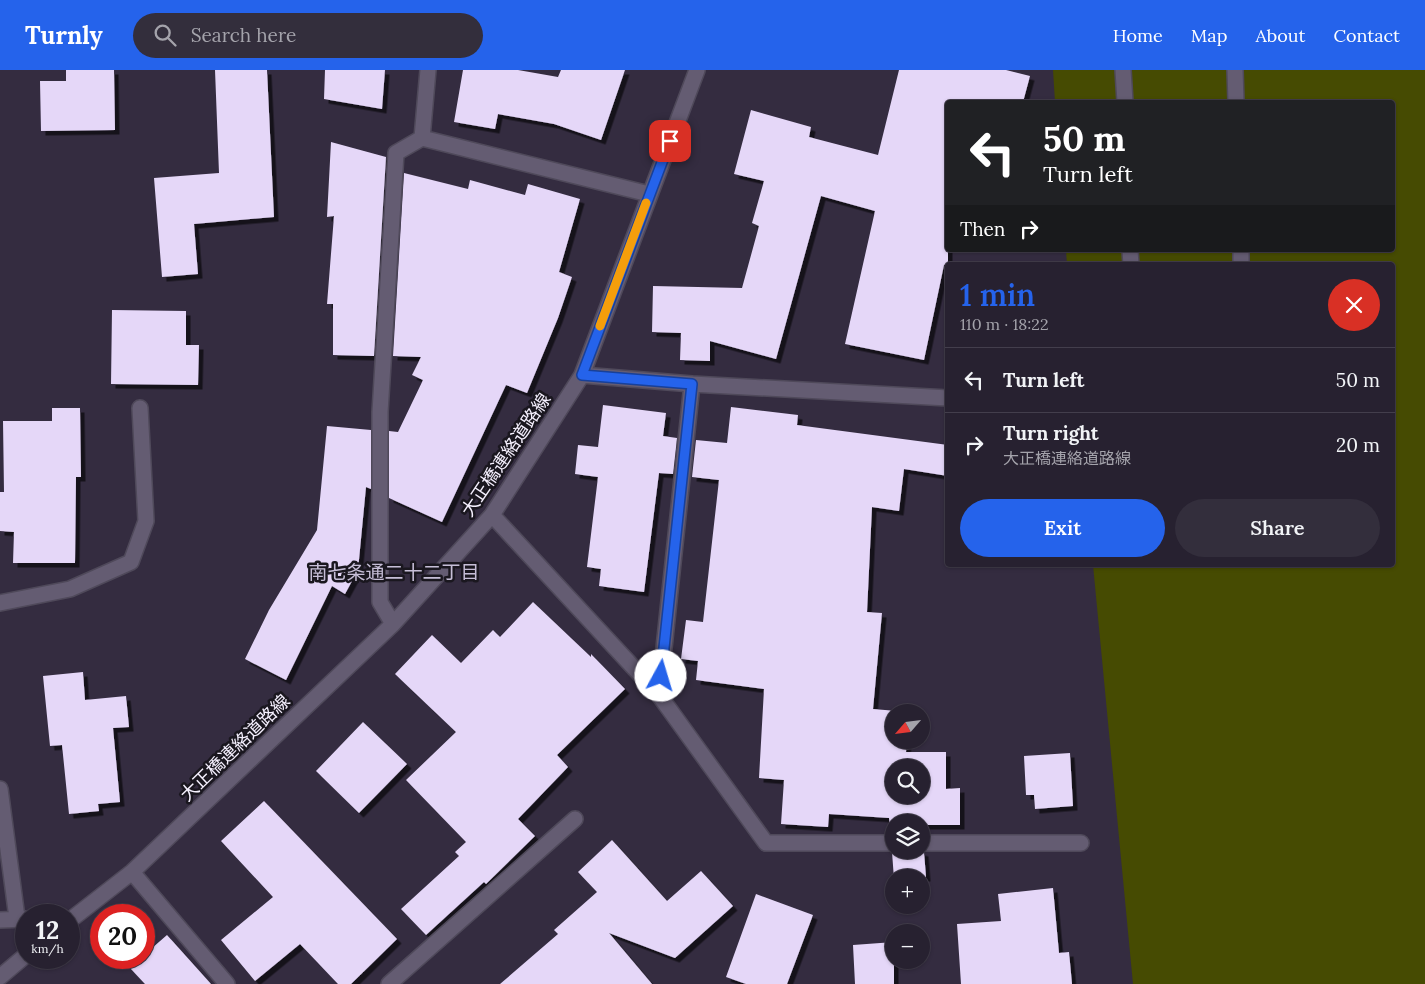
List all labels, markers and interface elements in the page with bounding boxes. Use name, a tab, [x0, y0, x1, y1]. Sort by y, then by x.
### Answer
search box	[133, 13, 483, 58]
text: Turnly	[25, 20, 103, 51]
icon: search	[151, 21, 179, 49]
text: Search here	[191, 23, 296, 47]
text: Home	[1113, 24, 1163, 47]
text: Map	[1191, 24, 1227, 47]
text: About	[1255, 24, 1305, 47]
text: Contact	[1333, 24, 1400, 47]
text: 50 m	[1043, 116, 1126, 161]
pin	[649, 120, 691, 162]
icon: left	[960, 120, 1025, 185]
icon: arrive	[656, 127, 684, 155]
text: Turn left	[1043, 160, 1133, 188]
icon: right	[1015, 215, 1043, 243]
text: Then	[960, 217, 1005, 241]
text: 1 min	[960, 276, 1035, 314]
button: close	[1328, 279, 1380, 331]
text: 110 m · 18:22	[960, 314, 1049, 334]
icon: left	[960, 366, 988, 394]
text: Turn left	[1003, 368, 1084, 392]
text: 50 m	[1336, 368, 1380, 392]
street label: 大正橋連絡道路線	[456, 389, 555, 521]
text: Turn right	[1003, 421, 1099, 445]
icon: right	[960, 431, 988, 459]
text: 20 m	[1336, 433, 1380, 457]
text: 大正橋連絡道路線	[1003, 448, 1131, 468]
button: Exit	[960, 499, 1165, 557]
button: Share	[1175, 499, 1380, 557]
district label: 南七条通二十二丁目	[308, 560, 480, 584]
position arrow	[634, 649, 686, 701]
street label: 大正橋連絡道路線	[175, 689, 294, 806]
north arrow	[885, 704, 930, 749]
map controls	[885, 704, 930, 969]
button: search	[885, 759, 930, 804]
button: layers	[885, 814, 930, 859]
button: +	[885, 869, 930, 914]
speed limit sign: 20	[90, 904, 155, 969]
text: 12	[36, 914, 59, 946]
button: −	[885, 924, 930, 969]
text: km/h	[31, 941, 64, 956]

